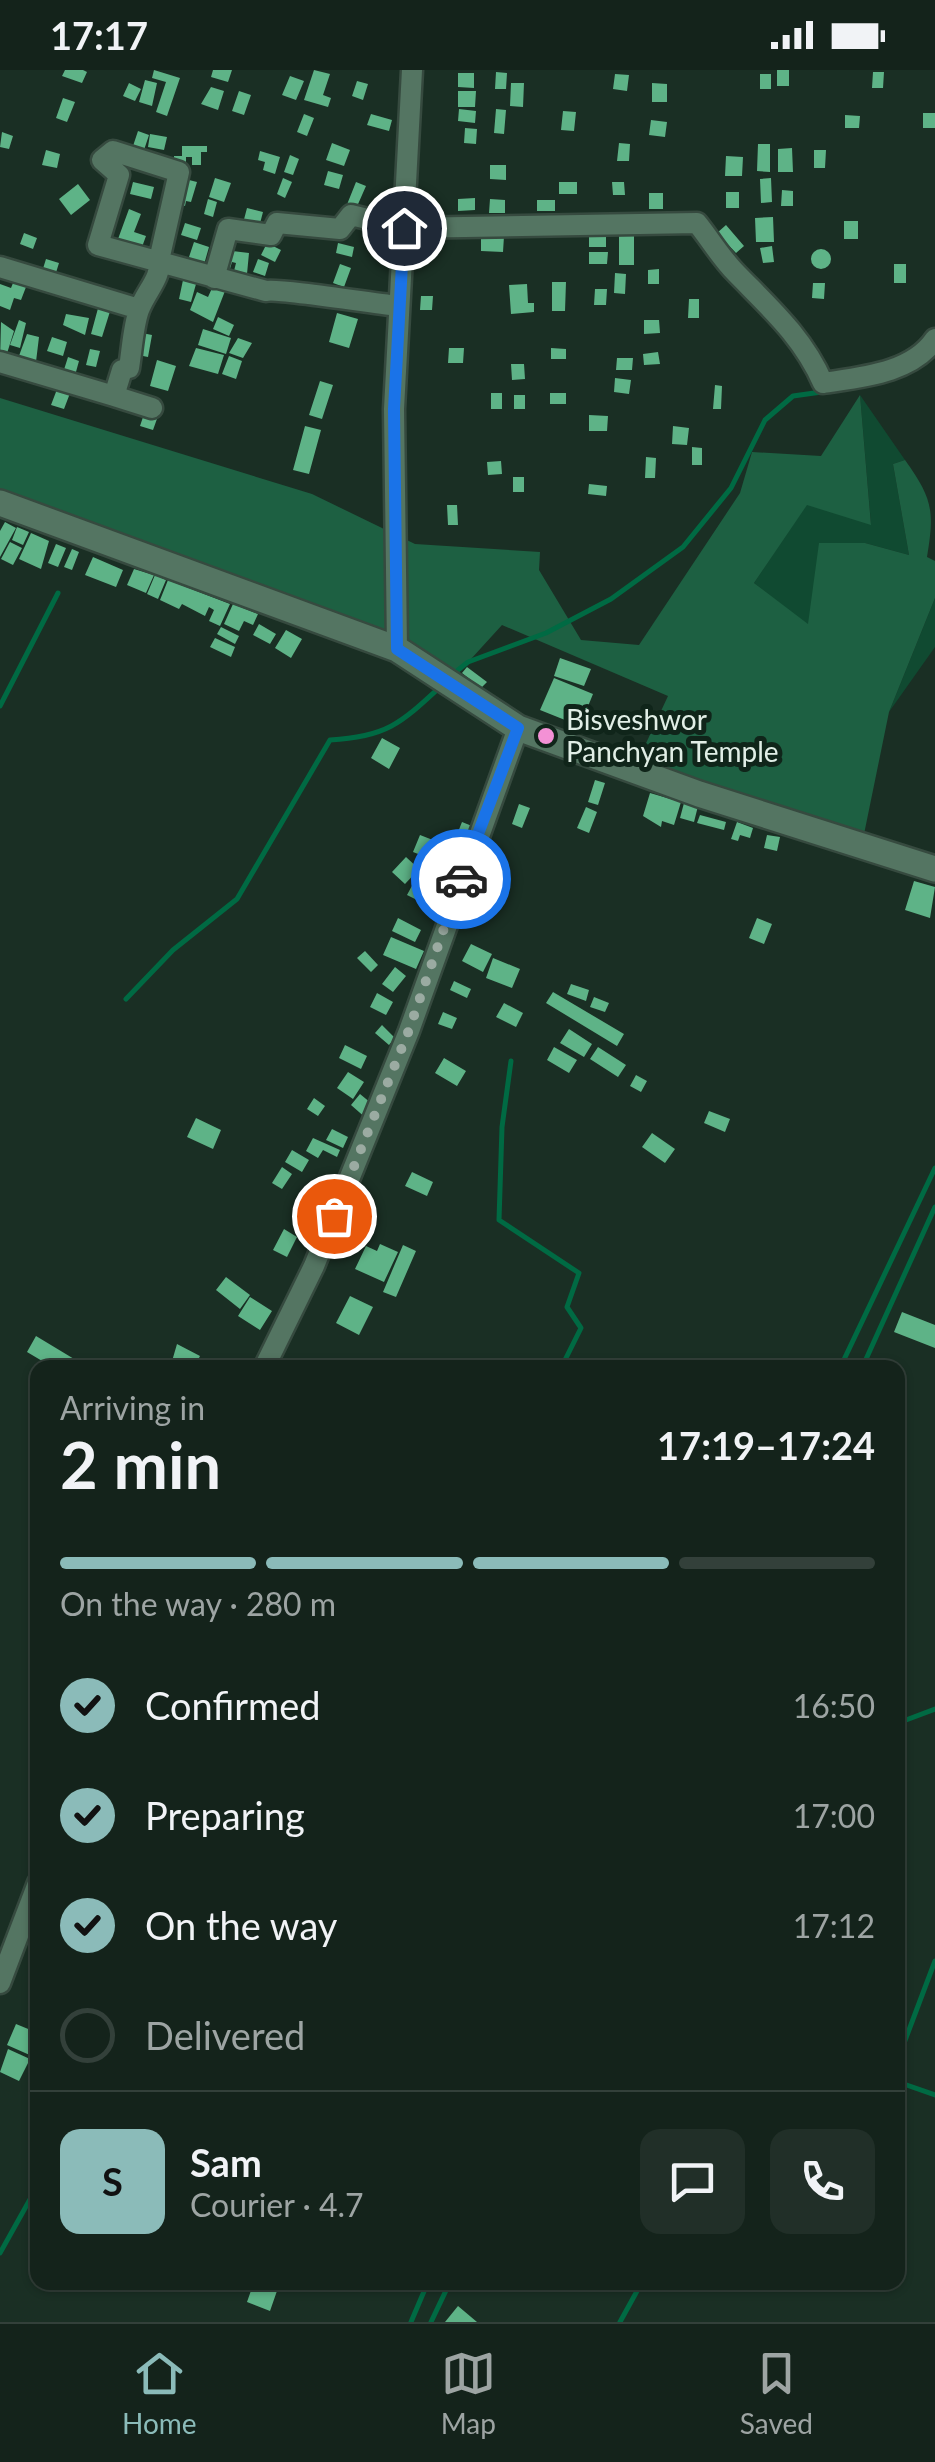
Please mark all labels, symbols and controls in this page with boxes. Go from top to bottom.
text: 17:17 [50,12,148,58]
pin [362,186,447,271]
icon: home [377,201,432,256]
place label: Bisveshwor Panchyan Temple [566,702,779,768]
marker: Bisveshwor Panchyan Temple [535,725,557,747]
courier [411,829,511,929]
icon: car [434,852,489,907]
pin [292,1174,377,1259]
icon: bag [307,1189,362,1244]
text: Arriving in [60,1388,205,1427]
text: 17:19–17:24 [657,1422,875,1468]
text: 2 min [60,1425,221,1503]
text: On the way · 280 m [60,1584,336,1623]
icon: check [60,1678,115,1733]
text: Confirmed [145,1682,321,1728]
text: 16:50 [793,1686,875,1725]
icon: check [60,1788,115,1843]
text: Preparing [145,1792,305,1838]
text: 17:00 [793,1796,875,1835]
icon: check [60,1898,115,1953]
text: On the way [145,1902,337,1948]
text: 17:12 [793,1906,875,1945]
text: Delivered [145,2012,305,2058]
button: chat [640,2129,745,2234]
button: phone [770,2129,875,2234]
text: Sam [190,2139,262,2185]
text: S [102,2158,123,2204]
text: Courier · 4.7 [190,2185,364,2224]
tab: Home [122,2346,197,2440]
tab: Map [441,2346,496,2440]
tab: Saved [740,2346,813,2440]

